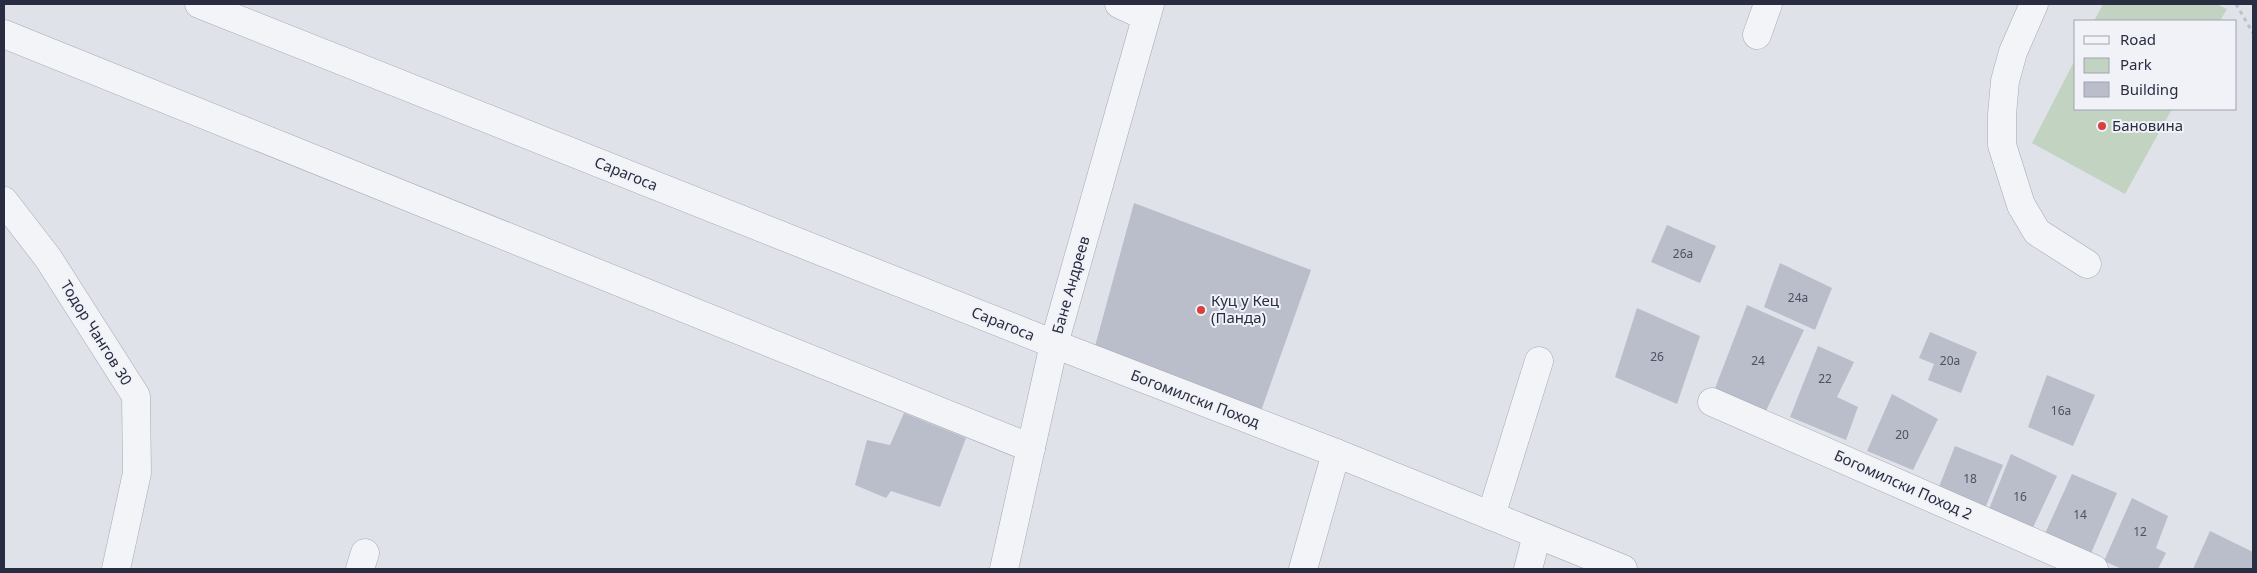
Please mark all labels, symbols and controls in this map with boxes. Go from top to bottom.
legend [2074,20,2237,110]
text: Road [2120,29,2156,49]
text: Park [2120,54,2152,74]
text: Building [2120,79,2178,99]
place label: Бановина [2112,115,2183,135]
marker: Бановина [2096,120,2108,132]
street label: Сарагоса [592,151,661,195]
street label: Бане Андреев [1047,233,1094,336]
house number: 26а [1673,245,1693,262]
street label: Тодор Чангов 30 [57,276,137,389]
house number: 24а [1788,289,1808,306]
place label: Куц у Кец (Панда) [1211,290,1280,327]
street label: Сарагоса [969,301,1038,345]
marker: Куц у Кец (Панда) [1195,304,1207,316]
house number: 26 [1650,348,1664,365]
house number: 24 [1751,352,1765,369]
house number: 20а [1940,352,1960,369]
street label: Богомилски Поход [1128,364,1263,432]
house number: 22 [1818,370,1832,387]
house number: 16а [2051,402,2071,419]
house number: 20 [1895,426,1909,443]
street label: Богомилски Поход 2 [1831,445,1976,524]
house number: 18 [1963,470,1977,487]
house number: 16 [2013,488,2027,505]
house number: 14 [2073,506,2087,523]
house number: 12 [2133,523,2147,540]

